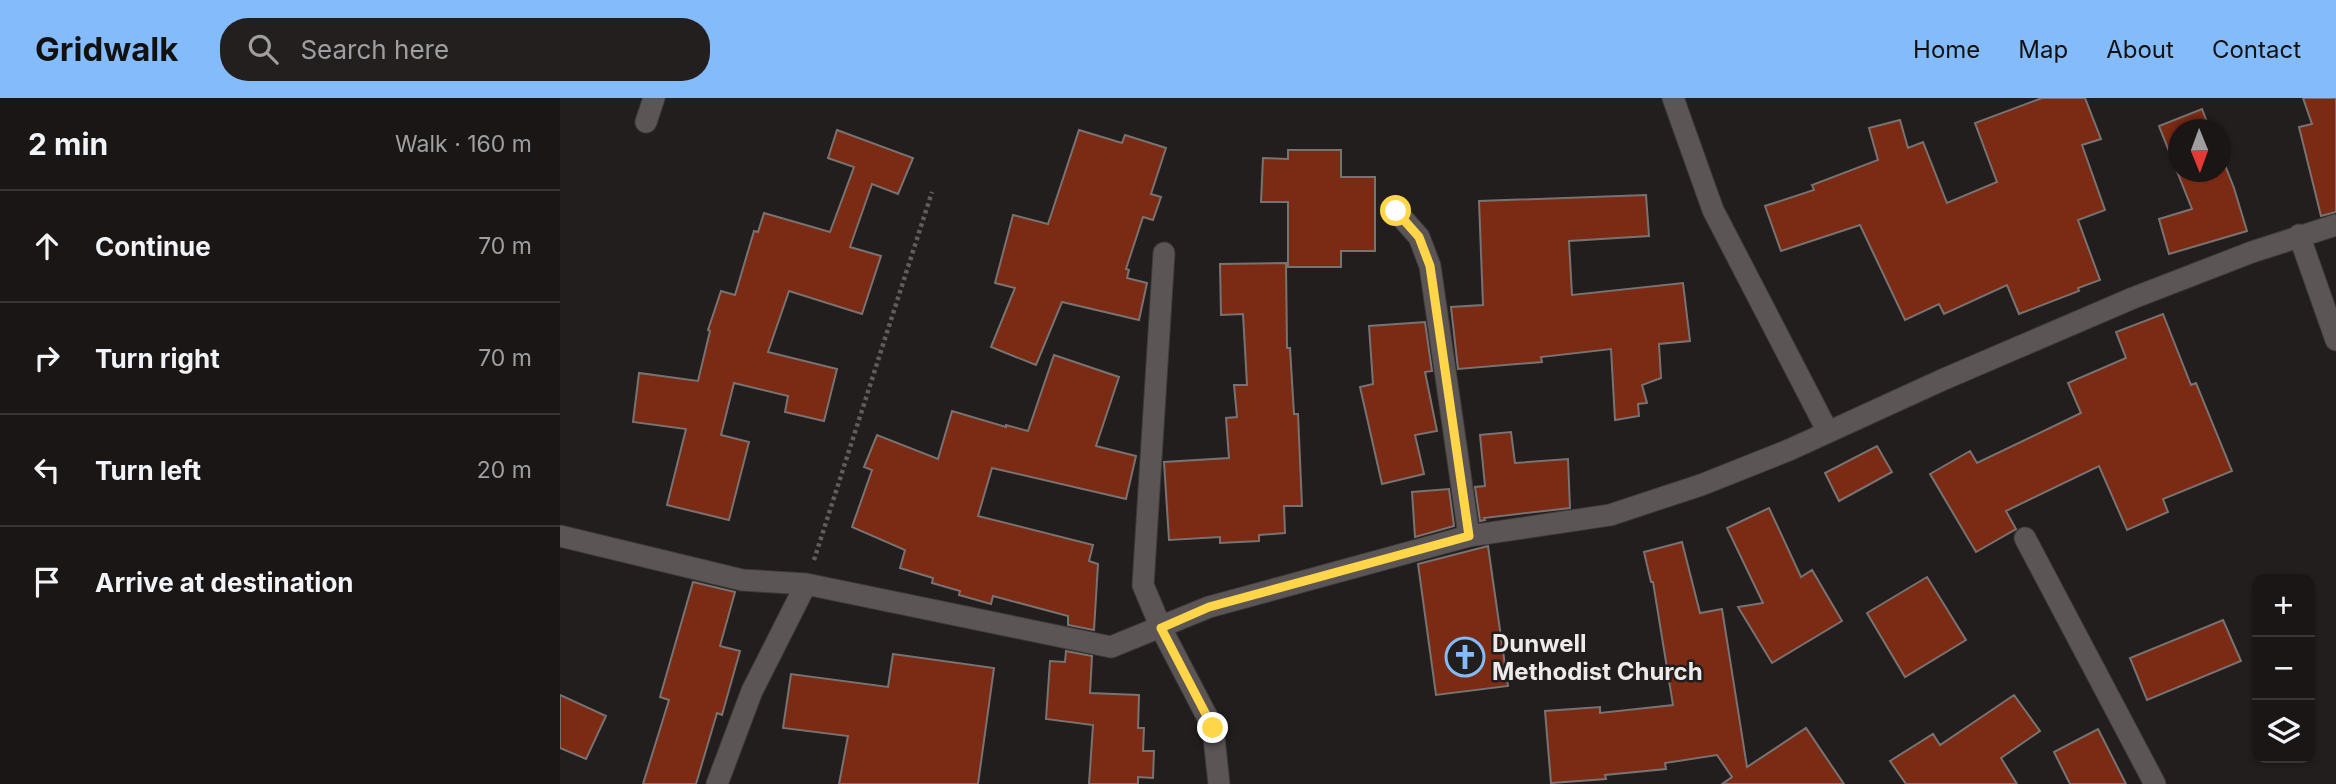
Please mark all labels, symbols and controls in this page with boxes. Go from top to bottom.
search box [220,18,710,81]
text: Gridwalk [35,29,178,69]
icon: search [244,30,282,68]
text: Search here [300,34,449,65]
text: Home [1913,35,1980,64]
text: Map [2018,35,2068,64]
text: About [2106,35,2174,64]
text: Contact [2212,35,2301,64]
north arrow [2168,119,2231,182]
text: 2 min [28,126,108,162]
text: Walk · 160 m [395,130,532,158]
route start [1380,195,1411,226]
icon: ahead [28,227,66,265]
text: Continue [95,231,211,262]
text: 70 m [478,232,532,260]
icon: right [28,339,66,377]
text: Turn right [95,343,220,374]
text: 70 m [478,344,532,372]
icon: left [28,451,66,489]
text: Turn left [95,455,201,486]
text: 20 m [477,456,532,484]
icon: arrive [28,563,66,601]
text: Arrive at destination [95,567,354,598]
map controls [2252,574,2315,763]
button: + [2252,574,2315,637]
place label: Dunwell Methodist Church [1492,629,1703,686]
church icon: Dunwell Methodist Church [1444,636,1486,678]
button: − [2252,637,2315,700]
button: layers [2252,700,2315,763]
route end [1197,712,1228,743]

